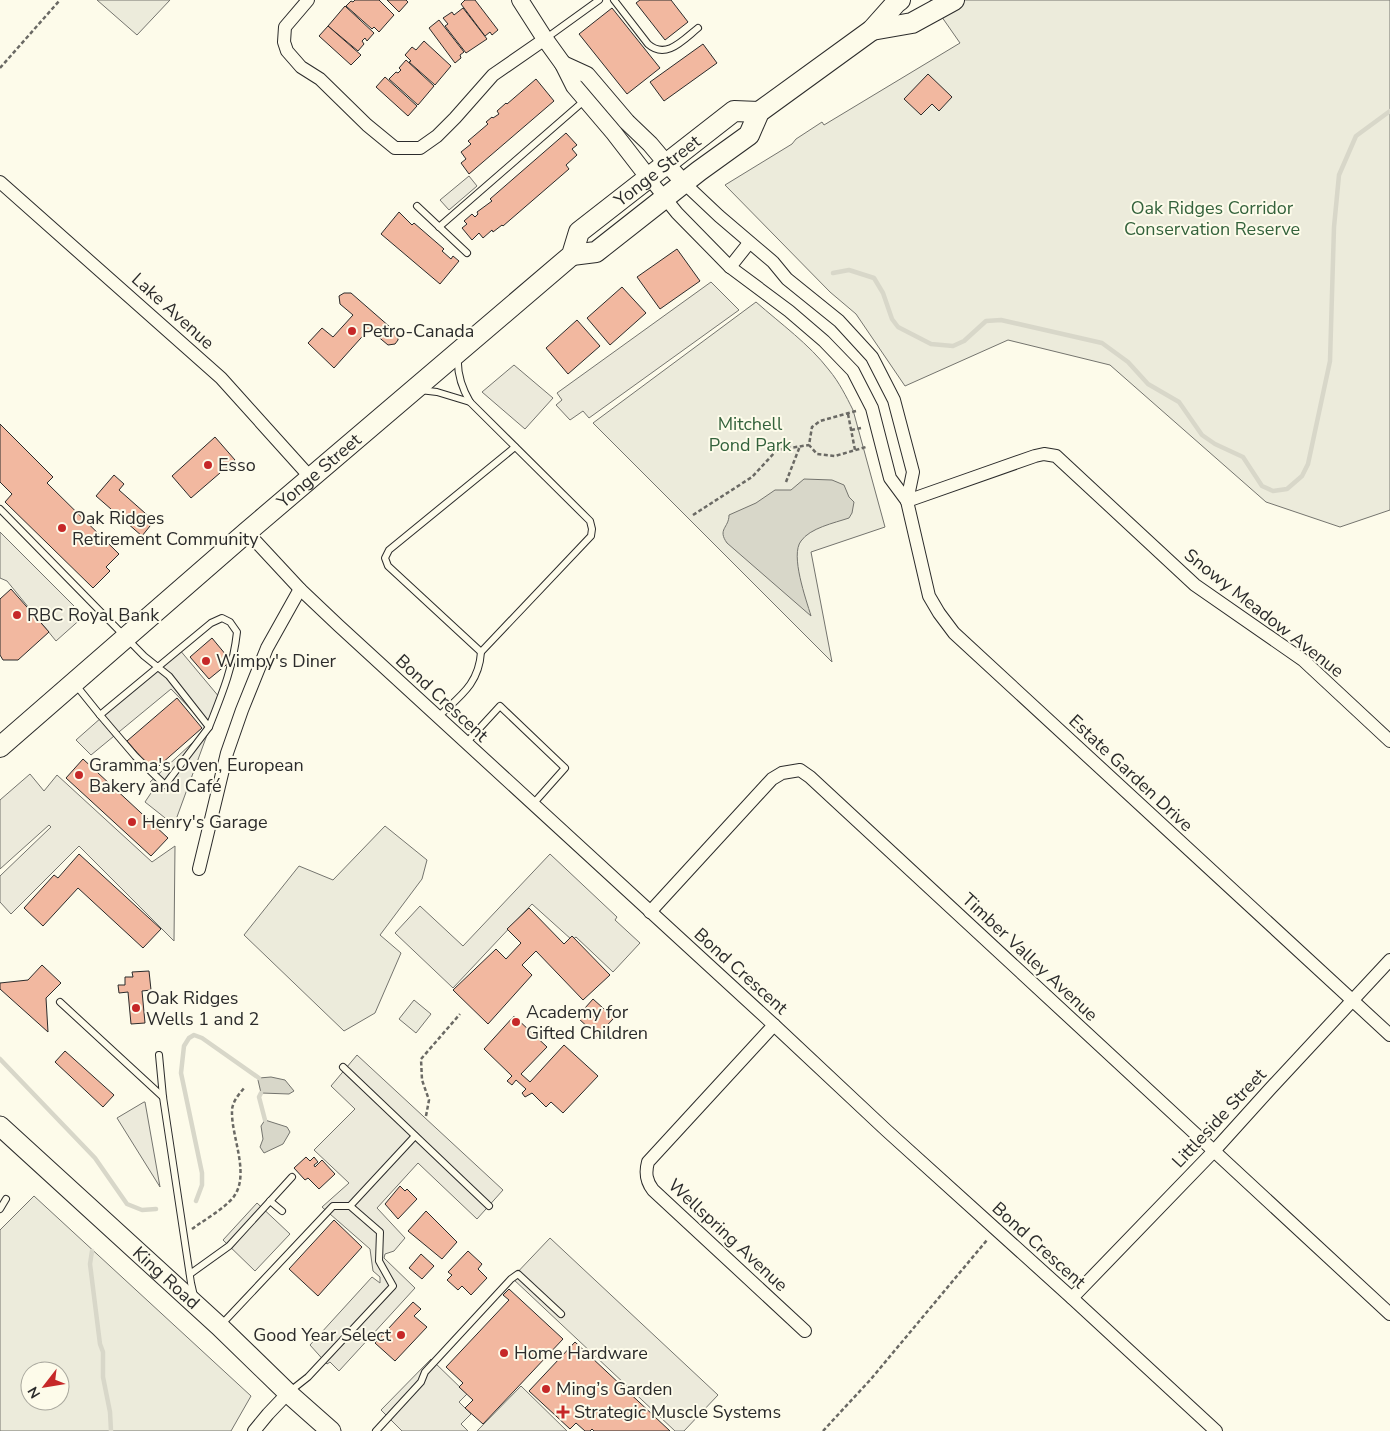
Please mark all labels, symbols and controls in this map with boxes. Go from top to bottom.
street label: Yonge Street [608,129,706,213]
park label: Oak Ridges Corridor Conservation Reserve [1124,196,1300,241]
street label: Lake Avenue [126,267,220,355]
place label: Petro-Canada [362,319,474,343]
marker: Petro-Canada [346,325,358,337]
park label: Mitchell Pond Park [709,412,792,457]
street label: Yonge Street [271,428,367,514]
place label: Esso [218,453,256,477]
marker: Esso [202,459,214,471]
place label: Oak Ridges Retirement Community [72,506,259,551]
marker: Oak Ridges Retirement Community [56,522,68,534]
street label: Snowy Meadow Avenue [1179,543,1349,683]
place label: RBC Royal Bank [27,603,160,627]
marker: RBC Royal Bank [11,609,23,621]
place label: Wimpy's Diner [216,649,337,673]
street label: Bond Crescent [391,649,494,748]
marker: Wimpy's Diner [200,655,212,667]
street label: Estate Garden Drive [1064,709,1198,837]
place label: Gramma's Oven, European Bakery and Café [89,753,304,798]
marker: Gramma's Oven, European Bakery and Café [73,769,85,781]
place label: Henry's Garage [142,810,268,834]
marker: Henry's Garage [126,816,138,828]
street label: Timber Valley Avenue [957,888,1103,1026]
street label: Bond Crescent [689,922,794,1020]
place label: Oak Ridges Wells 1 and 2 [146,986,259,1031]
place label: Academy for Gifted Children [526,1000,648,1045]
marker: Oak Ridges Wells 1 and 2 [130,1002,142,1014]
marker: Academy for Gifted Children [510,1016,522,1028]
street label: Littleside Street [1167,1063,1272,1173]
street label: Wellspring Avenue [663,1173,793,1297]
street label: Bond Crescent [987,1196,1092,1294]
street label: King Road [127,1241,205,1315]
place label: Good Year Select [253,1323,392,1347]
marker: Good Year Select [395,1329,407,1341]
place label: Home Hardware [514,1341,648,1365]
marker: Home Hardware [498,1347,510,1359]
north arrow [20,1361,70,1411]
place label: Ming’s Garden [556,1377,672,1401]
text: N [23,1383,45,1402]
marker: Ming’s Garden [540,1383,552,1395]
place label: Strategic Muscle Systems [574,1400,781,1424]
marker: Strategic Muscle Systems [556,1405,570,1419]

